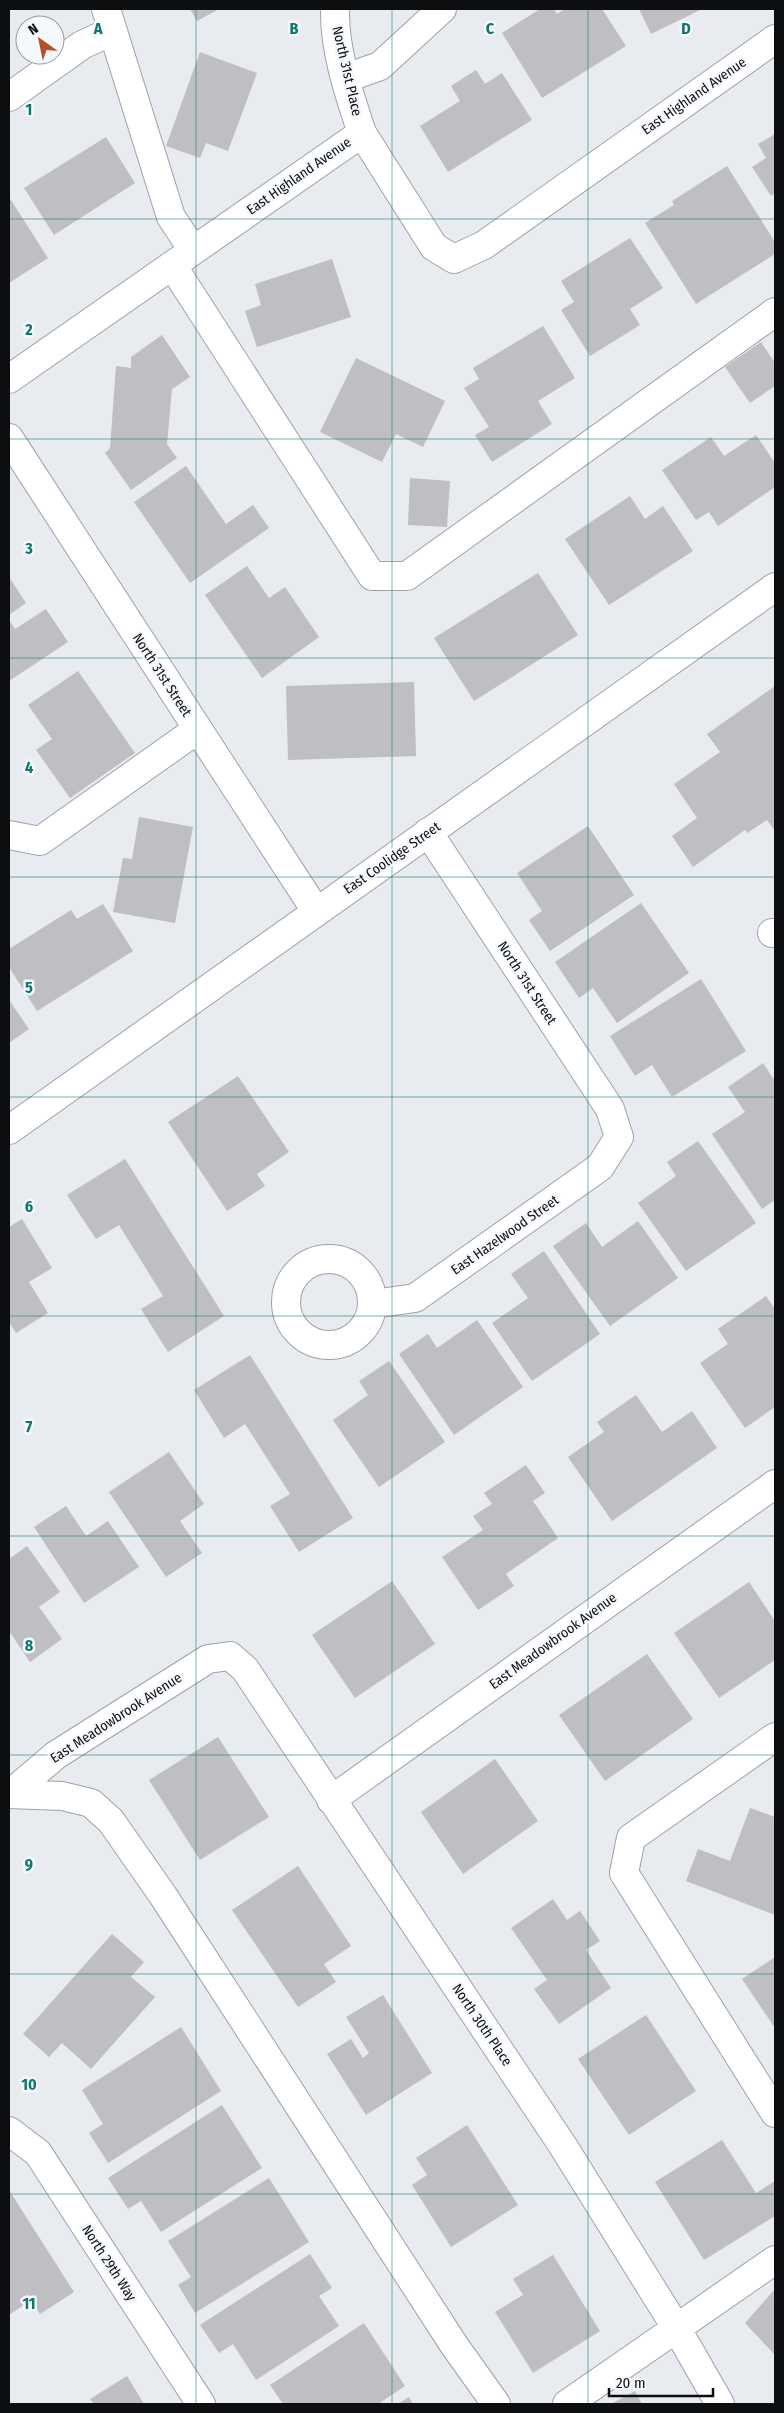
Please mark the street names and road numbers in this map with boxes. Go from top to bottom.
street label: North 31st Place [328,24,366,118]
street label: East Highland Avenue [638,54,750,138]
street label: East Highland Avenue [243,134,355,218]
street label: North 31st Street [129,630,195,720]
street label: East Coolidge Street [340,818,444,898]
street label: North 31st Street [494,938,560,1028]
street label: East Hazelwood Street [448,1191,562,1279]
street label: East Meadowbrook Avenue [486,1589,620,1693]
street label: East Meadowbrook Avenue [47,1669,185,1767]
street label: North 30th Place [448,1981,516,2069]
street label: North 29th Way [78,2222,140,2305]

